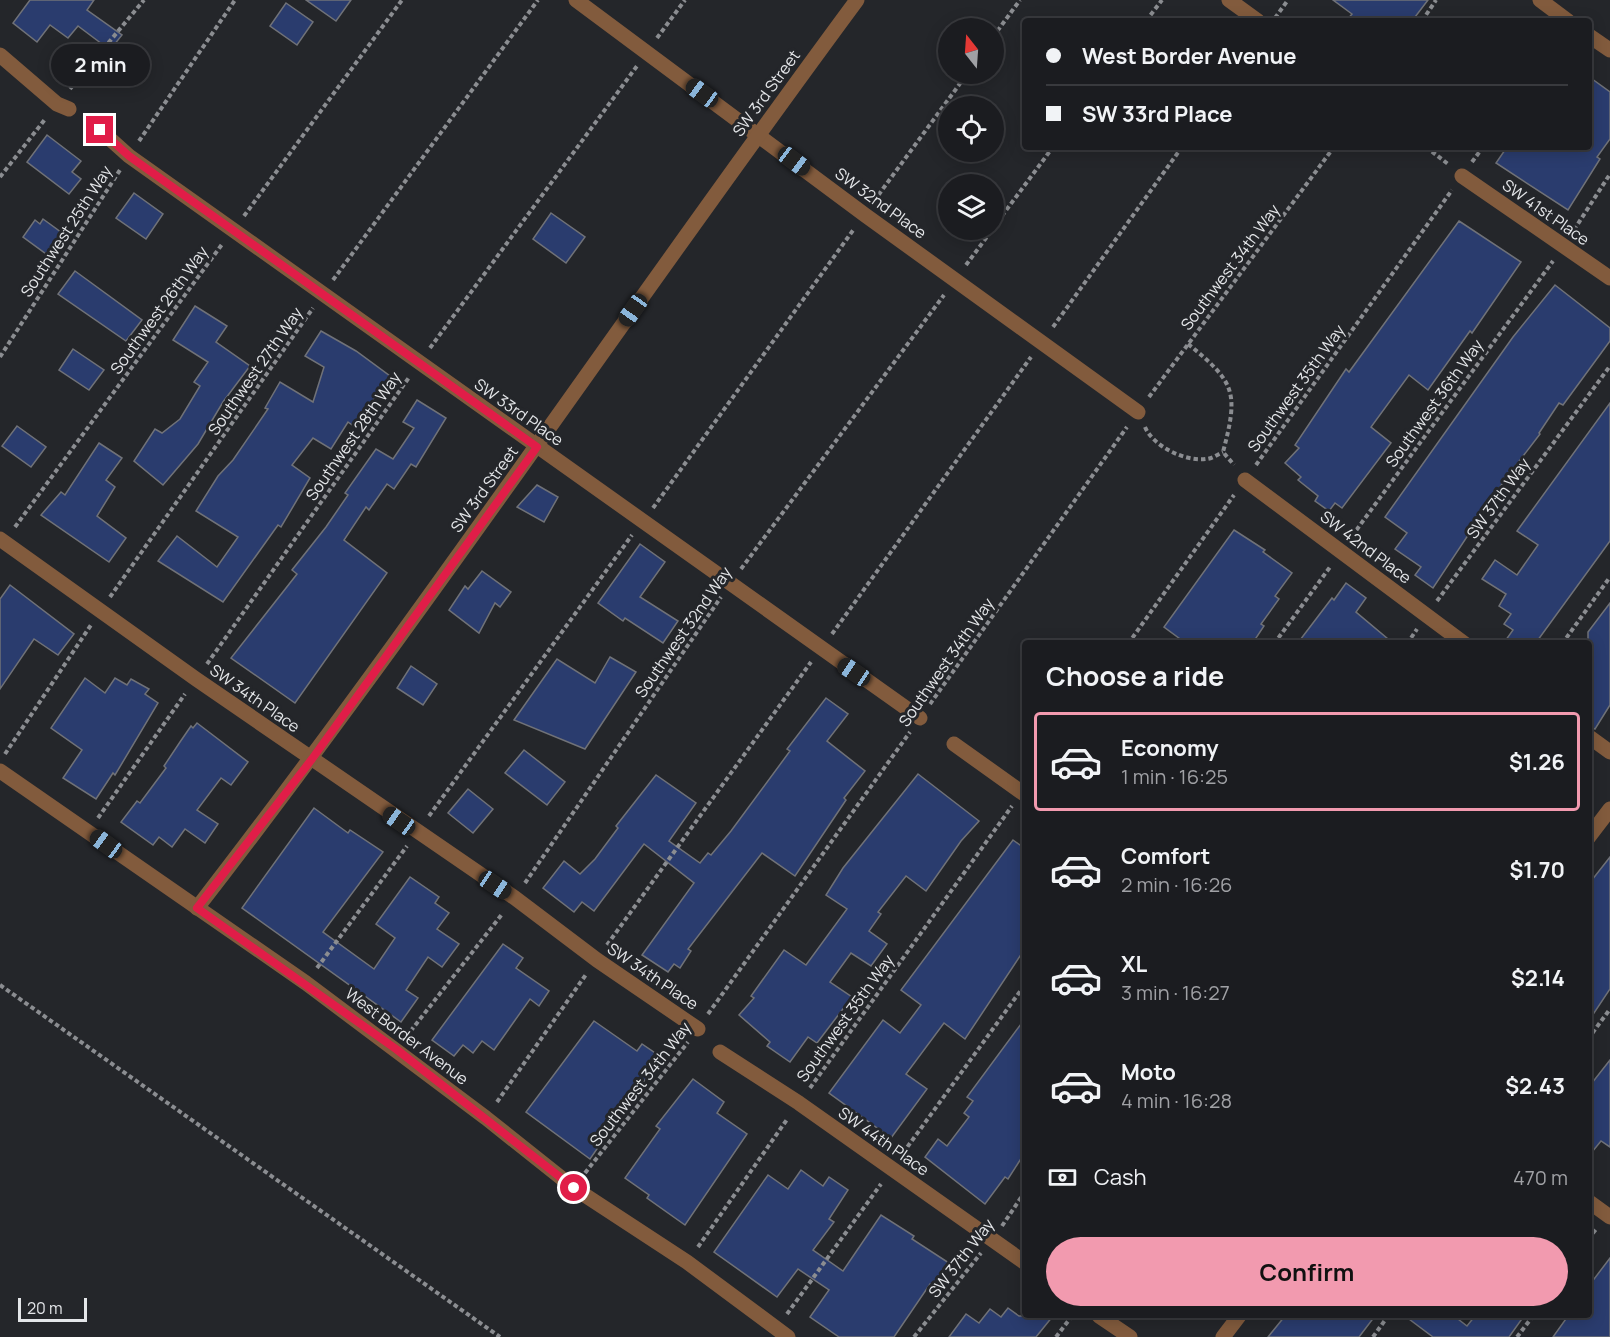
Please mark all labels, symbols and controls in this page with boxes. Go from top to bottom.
north arrow [938,18,1004,84]
map controls [938,18,1004,240]
text: West Border Avenue [1082,41,1297,71]
callout: 2 min [51,43,150,85]
street label: SW 3rd Street [727,45,805,141]
text: 2 min [74,51,127,78]
car [682,75,722,111]
button: locate [938,96,1004,162]
text: SW 33rd Place [1082,99,1232,129]
route end [86,116,113,143]
car [774,143,814,179]
street label: Southwest 25th Way [15,161,117,301]
street label: SW 32nd Place [831,162,931,244]
button: layers [938,174,1004,240]
street label: SW 41st Place [1498,174,1594,250]
street label: Southwest 34th Way [1175,199,1285,335]
street label: Southwest 26th Way [105,241,213,378]
car [615,290,651,330]
street label: Southwest 27th Way [203,302,308,439]
street label: Southwest 35th Way [1242,319,1350,456]
street label: Southwest 36th Way [1380,334,1488,471]
street label: Southwest 28th Way [300,367,406,505]
street label: SW 33rd Place [470,373,568,451]
street label: SW 3rd Street [445,441,523,537]
street label: SW 37th Way [1461,453,1535,543]
street label: SW 42nd Place [1316,506,1416,588]
street label: Southwest 32nd Way [629,562,737,702]
street label: Southwest 34th Way [893,593,999,731]
car [834,654,874,690]
text: Choose a ride [1046,657,1224,694]
street label: SW 34th Place [206,659,304,737]
text: Economy [1121,733,1219,763]
icon: car [1049,735,1103,789]
text: $1.26 [1509,747,1565,777]
text: 1 min · 16:25 [1121,763,1228,790]
car [379,803,419,839]
car [86,826,126,862]
text: Comfort [1121,841,1210,871]
icon: car [1049,843,1103,897]
text: $1.70 [1510,855,1565,885]
car [475,867,515,903]
text: 2 min · 16:26 [1121,871,1232,898]
street label: SW 34th Place [603,937,703,1015]
street label: Southwest 35th Way [791,949,899,1086]
text: XL [1121,949,1147,979]
icon: car [1049,951,1103,1005]
text: $2.14 [1511,963,1565,993]
text: 3 min · 16:27 [1121,979,1230,1006]
street label: West Border Avenue [341,982,473,1090]
street label: Southwest 34th Way [584,1017,696,1151]
text: Moto [1121,1057,1176,1087]
icon: car [1049,1059,1103,1113]
text: $2.43 [1505,1071,1565,1101]
text: 4 min · 16:28 [1121,1087,1232,1114]
street label: SW 44th Place [834,1102,934,1180]
icon: cash [1046,1161,1079,1194]
text: Cash [1094,1162,1147,1192]
text: 470 m [1513,1164,1568,1191]
route start [560,1174,587,1201]
street label: SW 37th Way [923,1213,999,1302]
button: Confirm [1046,1237,1568,1306]
scale bar [18,1295,87,1322]
text: 20 m [27,1297,63,1319]

